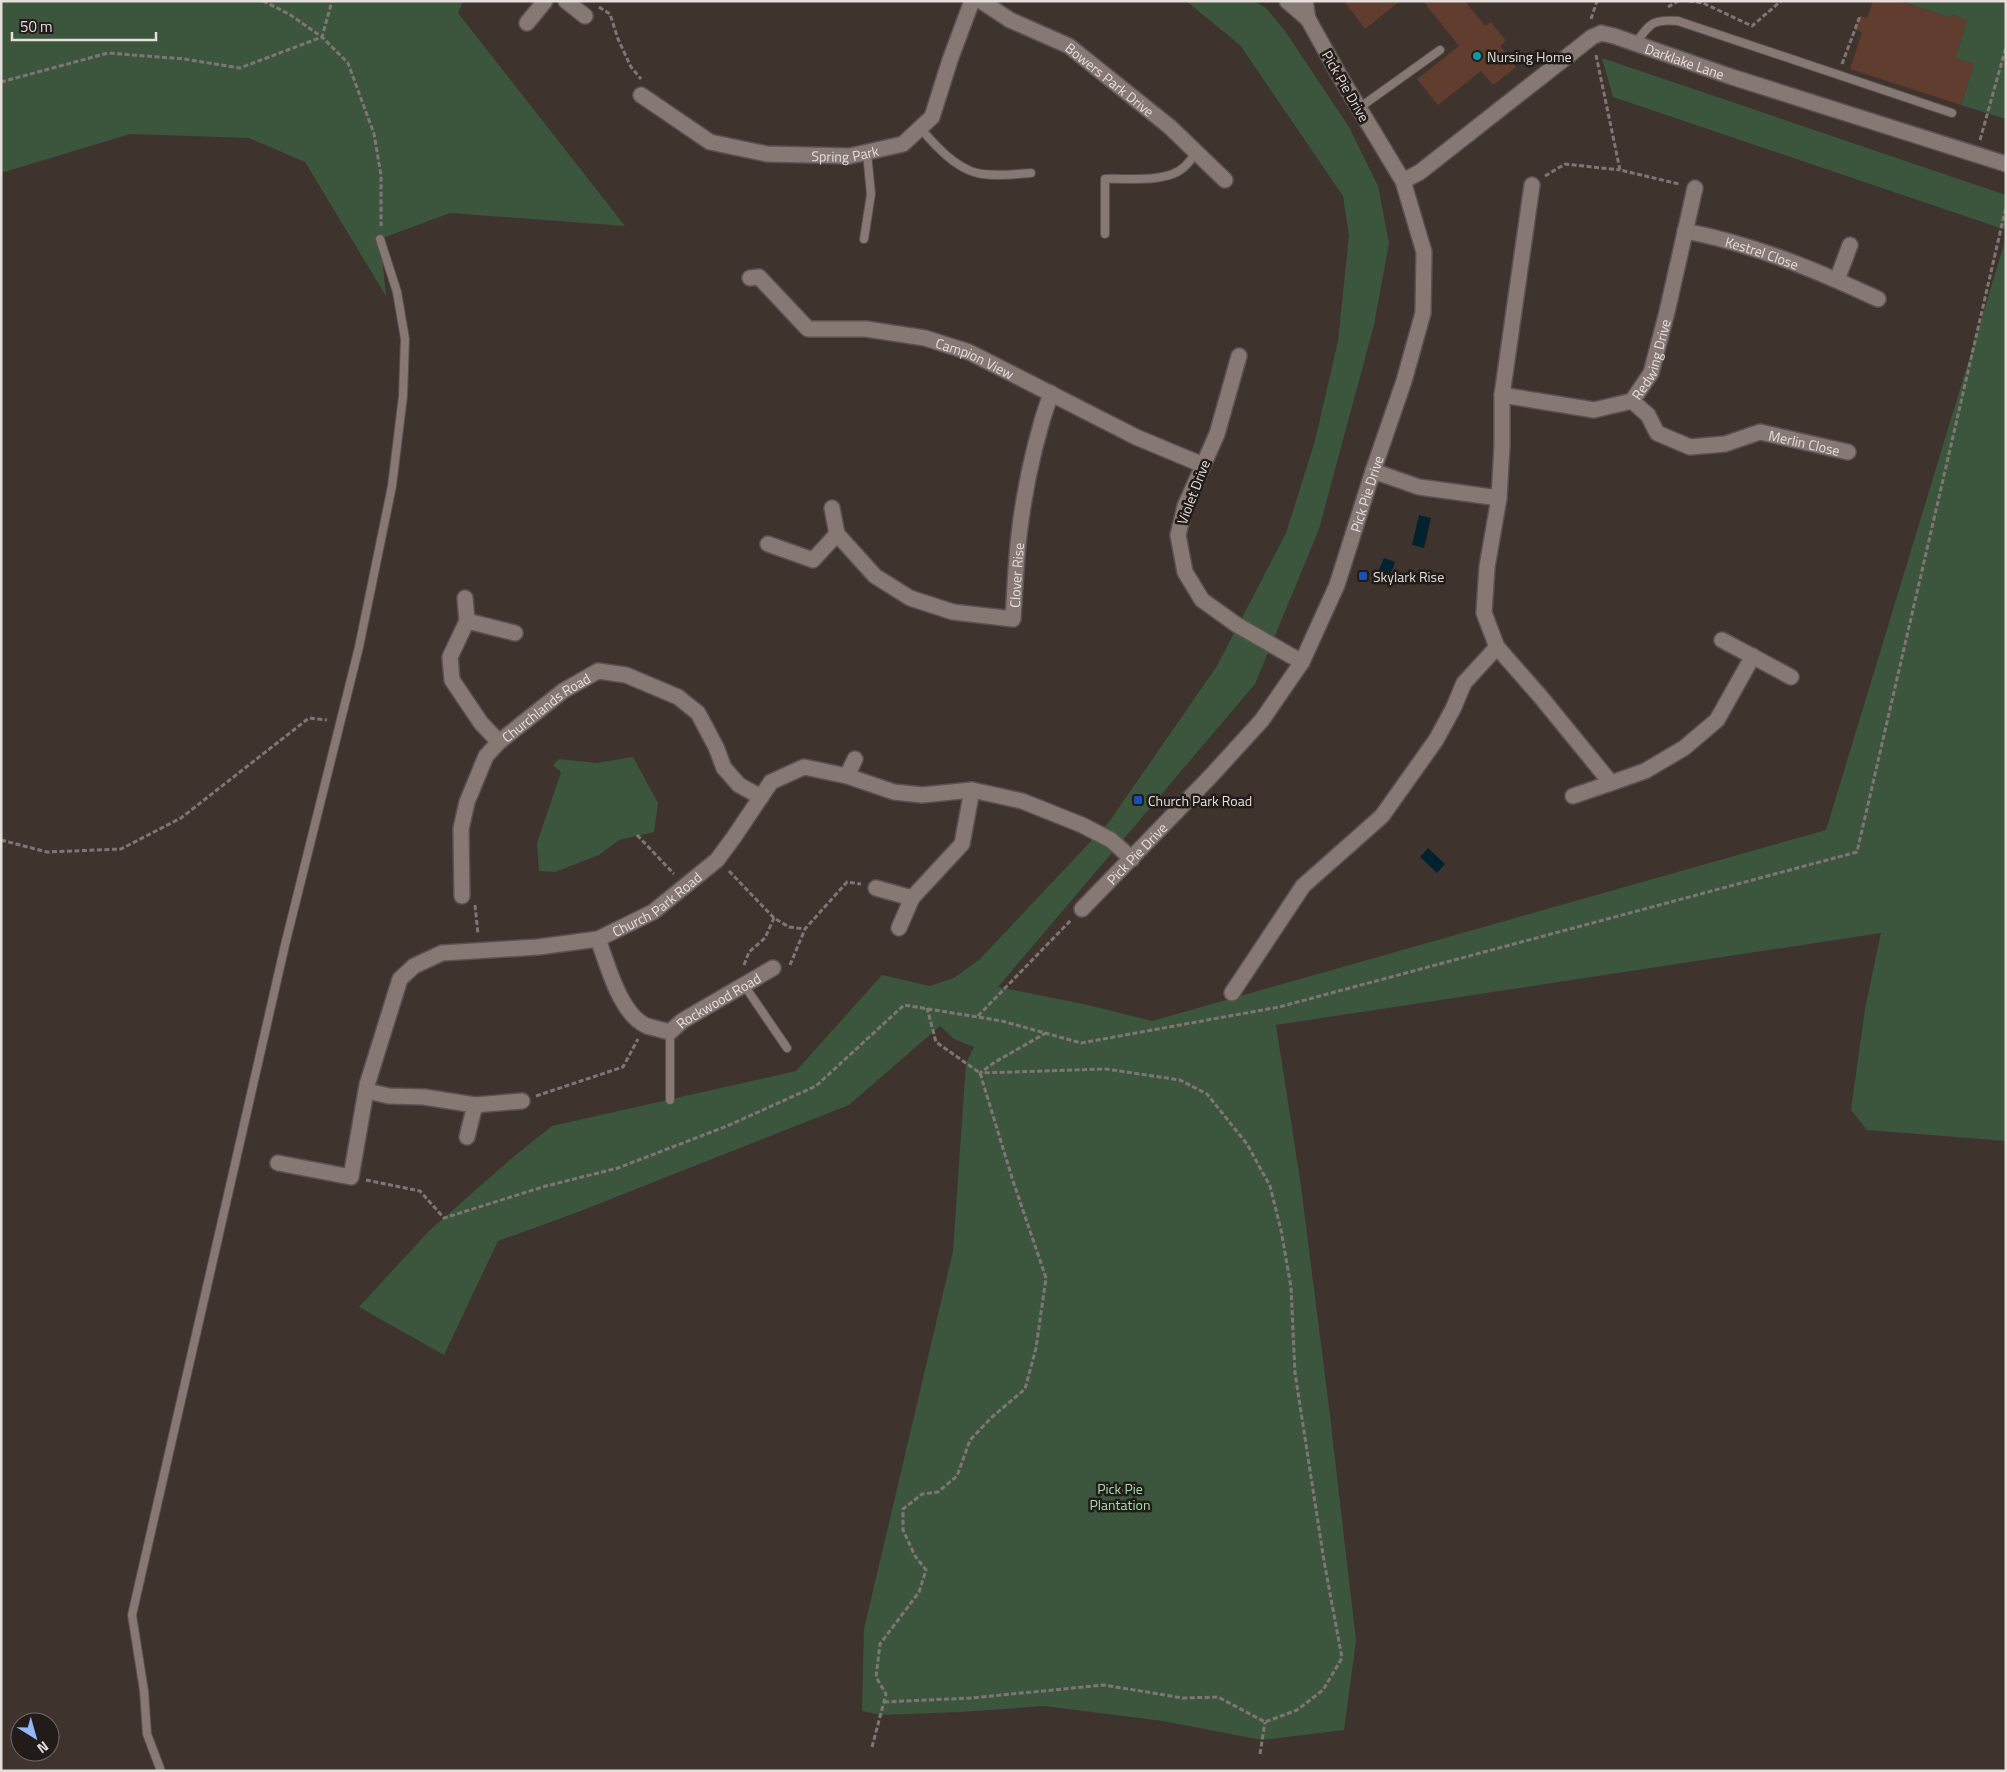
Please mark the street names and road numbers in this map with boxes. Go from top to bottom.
street label: Bowers Park Drive [1061,37,1159,121]
street label: Darklake Lane [1642,37,1727,84]
street label: Pick Pie Drive [1317,46,1375,126]
street label: Spring Park [811,139,881,166]
street label: Kestrel Close [1723,230,1802,274]
street label: Redwing Drive [1626,317,1675,403]
street label: Campion View [933,332,1018,384]
street label: Merlin Close [1767,424,1842,460]
street label: Pick Pie Drive [1344,452,1388,535]
street label: Violet Drive [1171,457,1215,527]
street label: Clover Rise [1003,542,1029,608]
street label: Churchlands Road [497,667,594,747]
street label: Pick Pie Drive [1101,817,1172,889]
street label: Church Park Road [608,866,706,941]
street label: Rockwood Road [671,967,764,1033]

